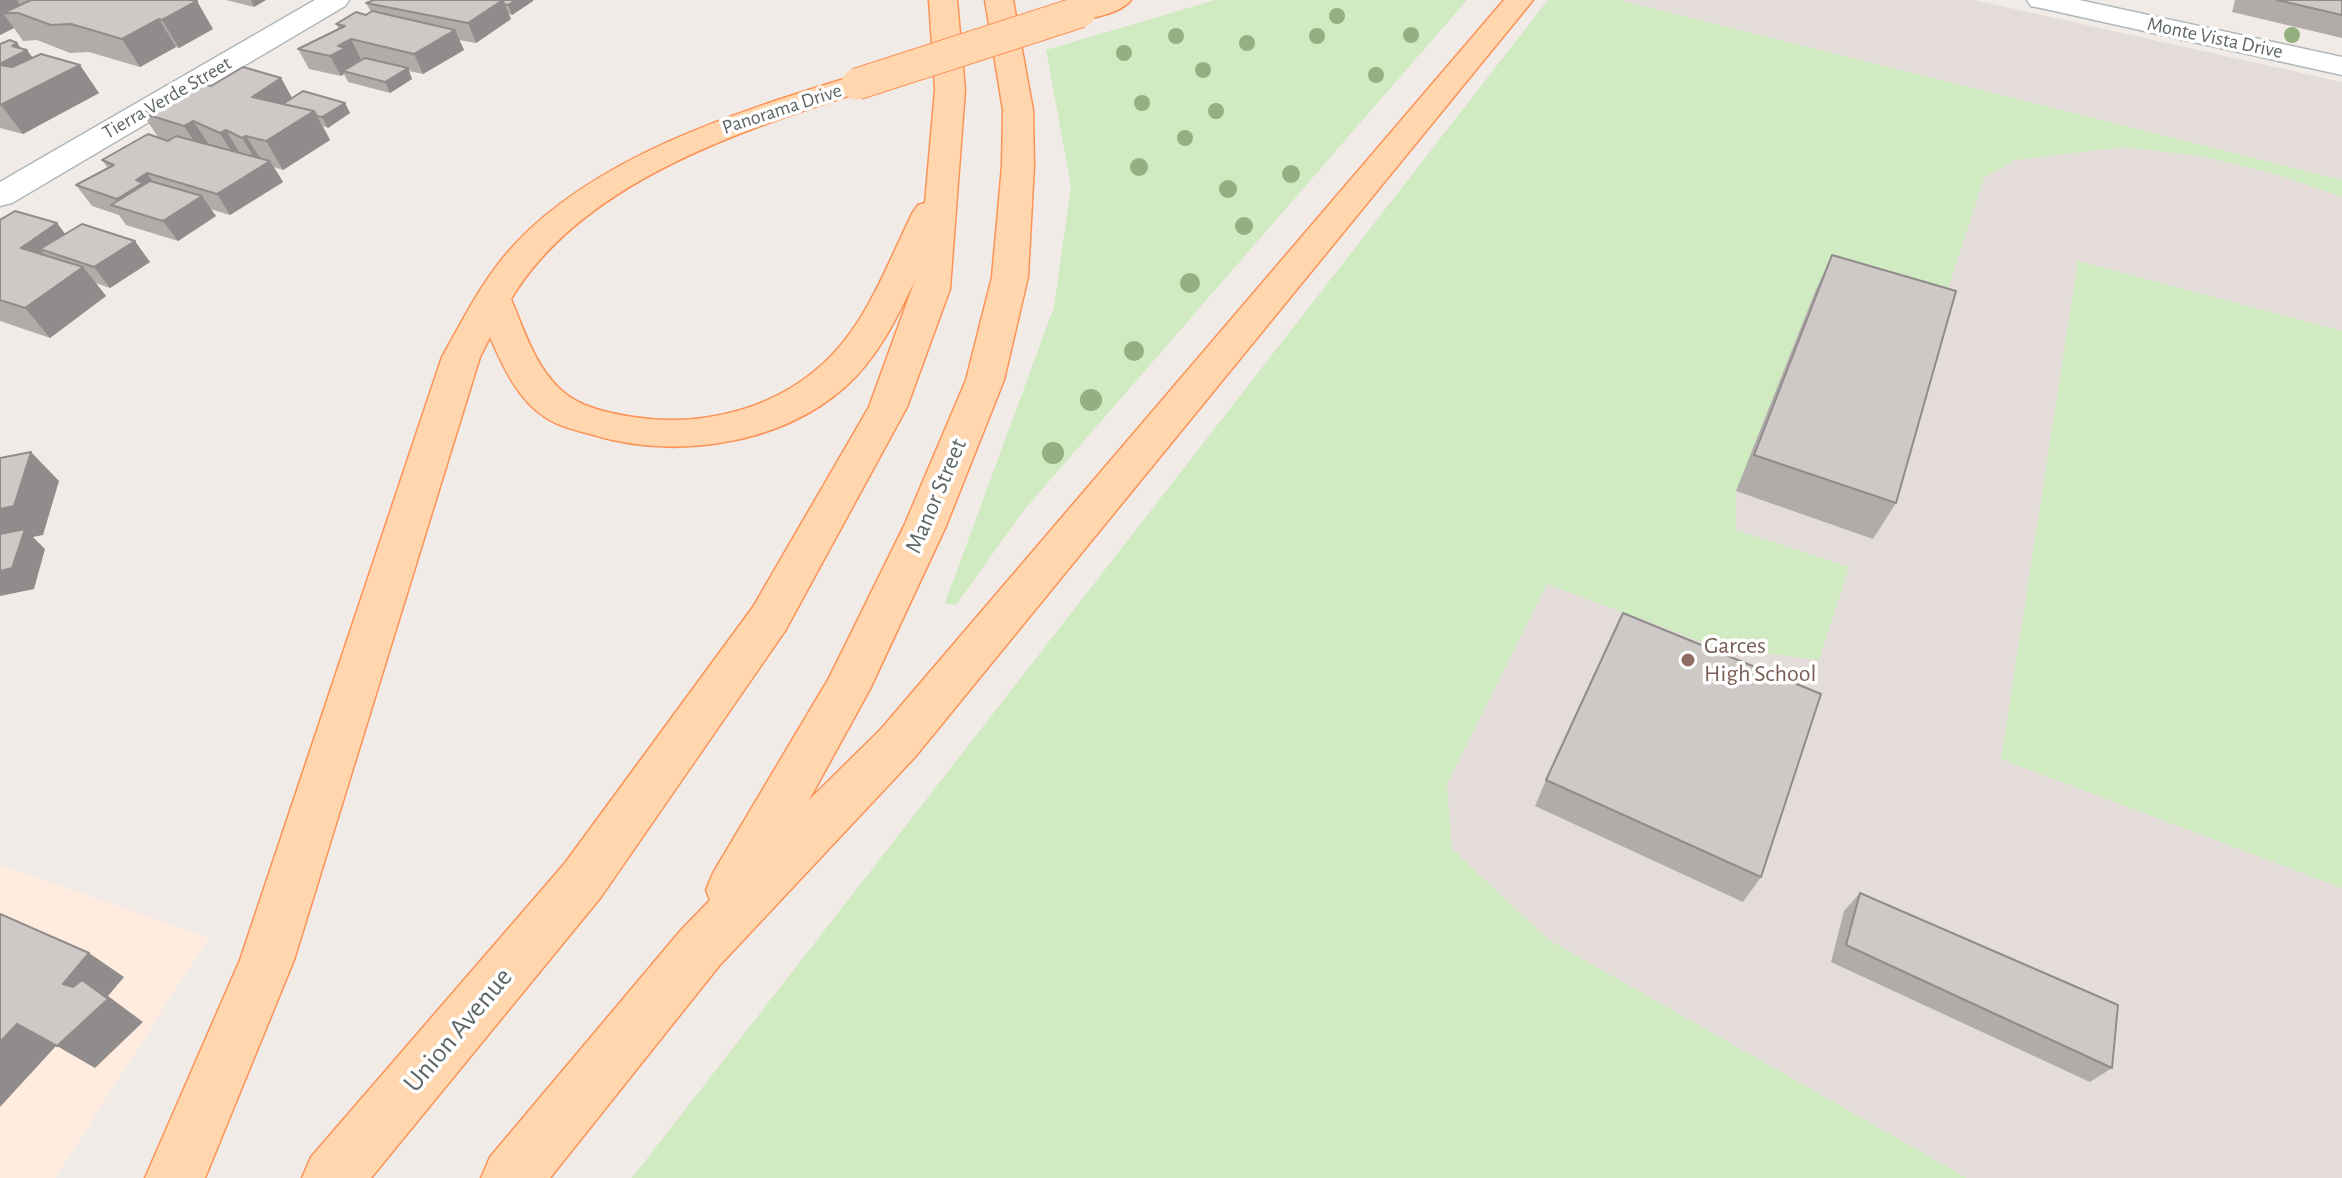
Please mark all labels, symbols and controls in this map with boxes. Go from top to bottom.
street label: Monte Vista Drive [2145,12,2285,64]
street label: Tierra Verde Street [98,51,236,145]
street label: Panorama Drive [719,78,845,140]
street label: Manor Street [899,434,973,558]
place label: Garces High School [1704,632,1816,688]
marker: Garces High School [1679,651,1697,669]
street label: Union Avenue [396,961,520,1099]

